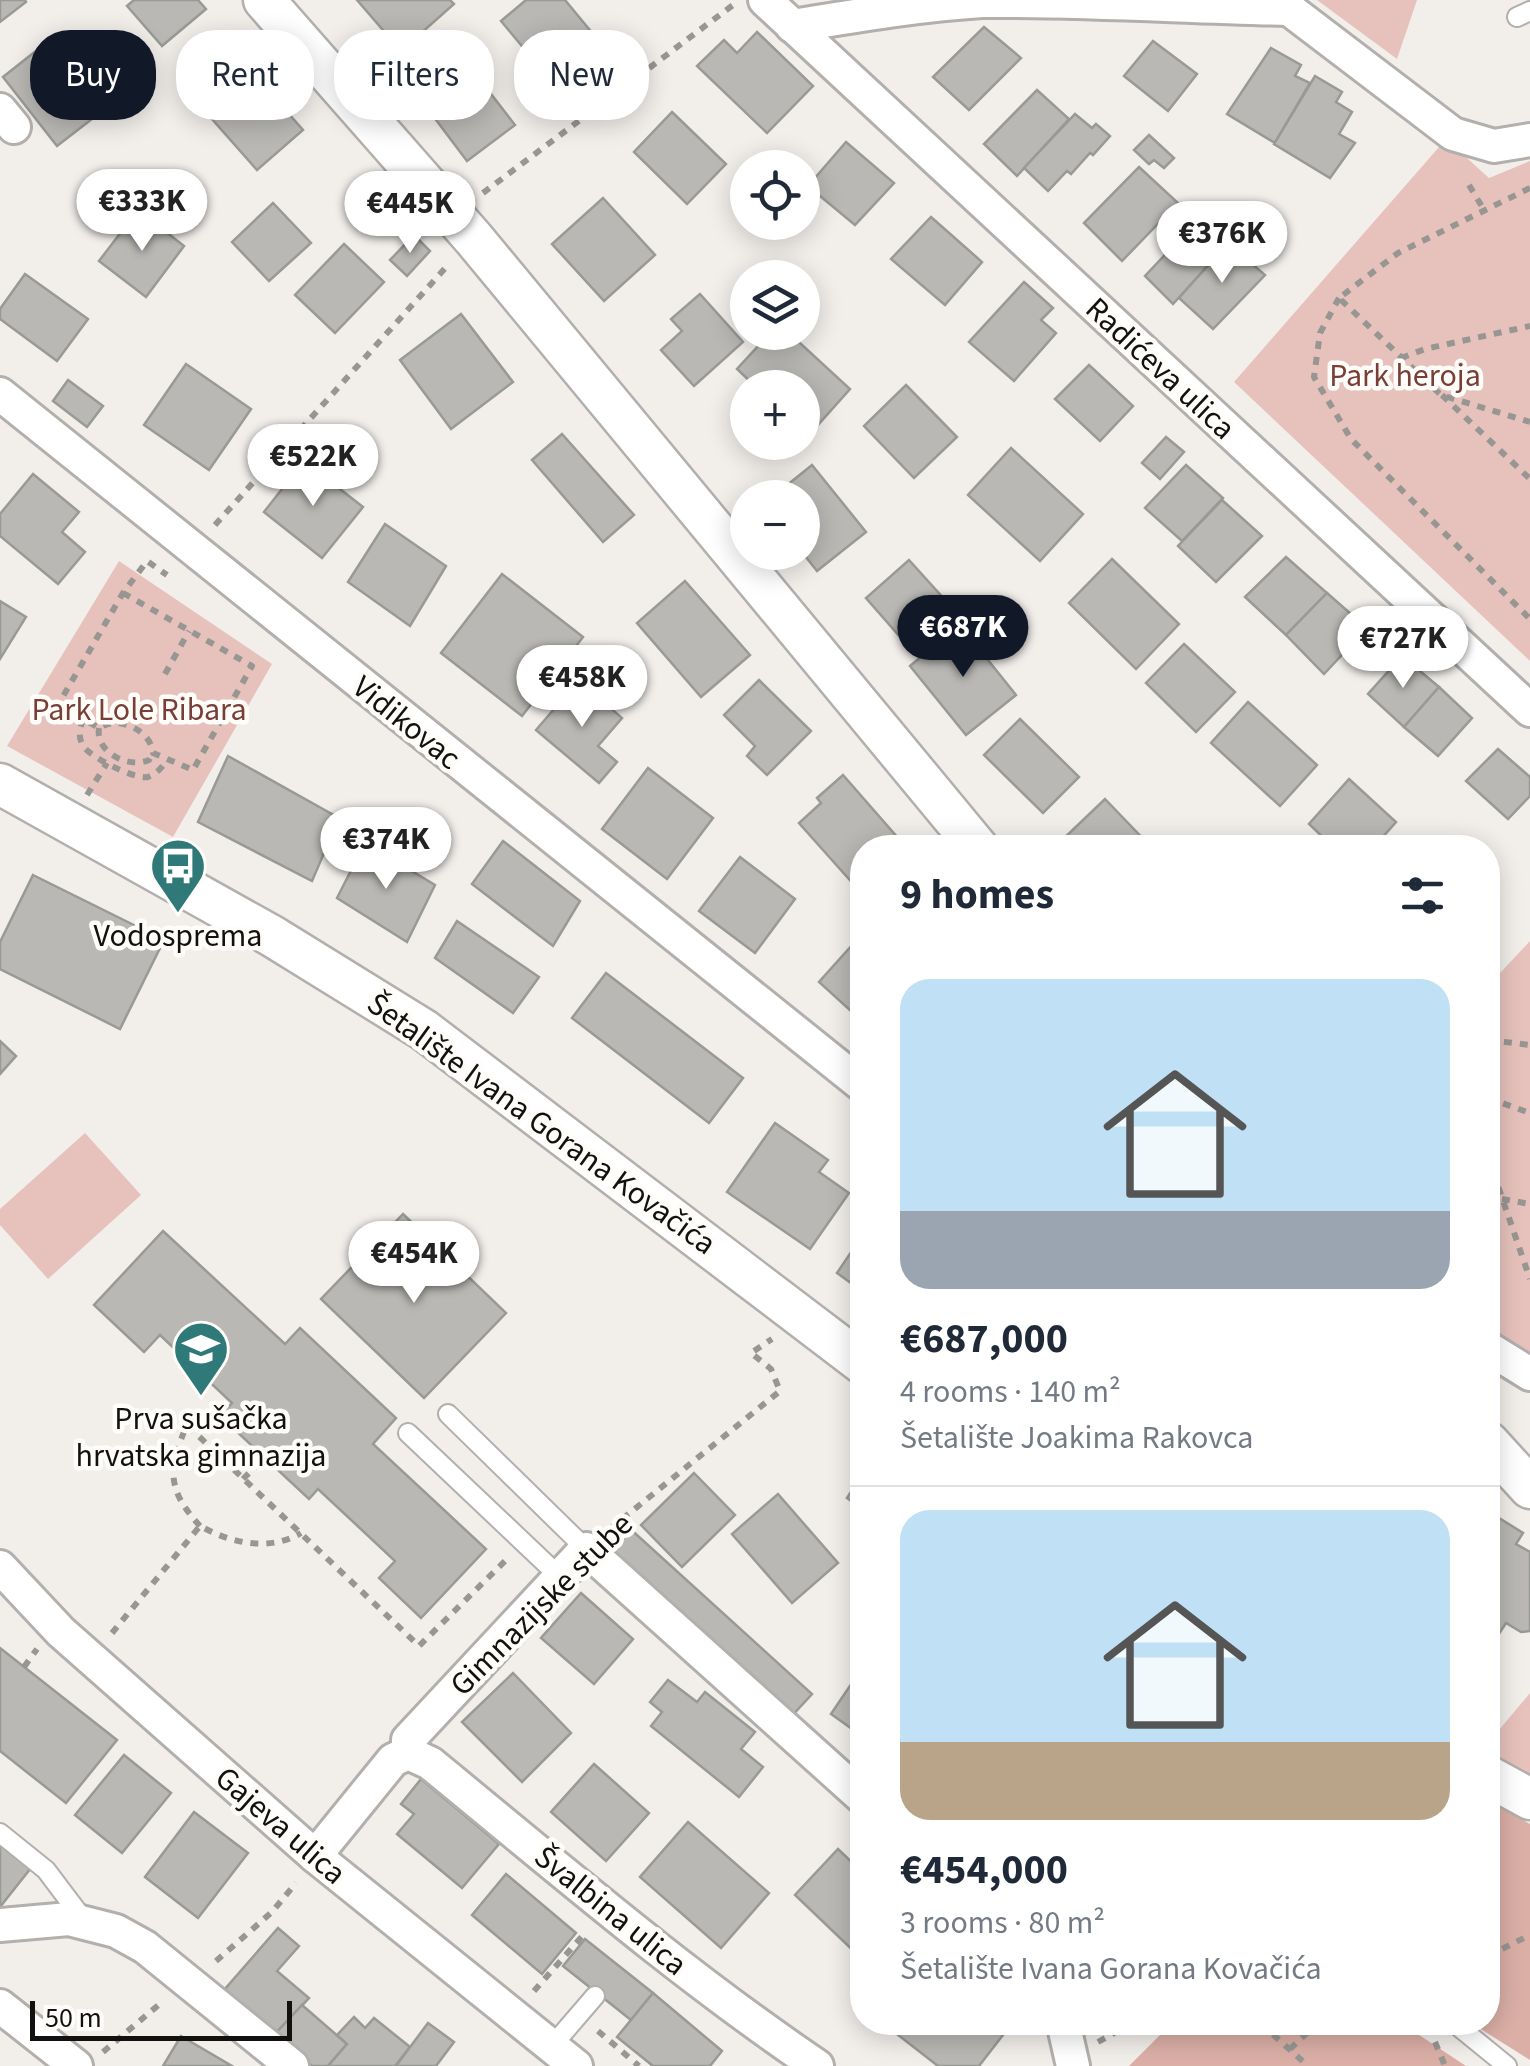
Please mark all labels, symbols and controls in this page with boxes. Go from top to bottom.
chip: Buy [30,30,156,120]
chip: Rent [176,30,314,120]
chip: Filters [334,30,494,120]
chip: New [514,30,649,120]
map controls [730,150,820,570]
button: locate [730,150,820,240]
pin: €333K [72,169,212,254]
pin: €445K [340,171,480,256]
text: €333K [98,178,186,224]
text: €445K [366,180,454,226]
pin: €376K [1152,201,1292,286]
text: €376K [1178,210,1266,256]
button: layers [730,260,820,350]
street label: Radićeva ulica [1075,287,1246,451]
park label: Park heroja [1329,353,1481,399]
button: + [730,370,820,460]
pin: €522K [243,424,383,509]
text: €522K [269,433,357,479]
button: − [730,480,820,570]
pin: €687K [893,595,1033,680]
text: €687K [919,604,1007,650]
pin: €727K [1333,606,1473,691]
text: €727K [1359,615,1447,661]
pin: €458K [512,645,652,730]
text: €458K [538,654,626,700]
street label: Vidikovac [342,665,470,781]
park label: Park Lole Ribara [31,687,247,733]
pin: €374K [316,807,456,892]
text: €374K [342,816,430,862]
bus stop icon: Vodosprema [148,836,208,915]
text: 9 homes [900,865,1054,925]
icon: filters [1395,868,1450,923]
place label: Vodosprema [94,913,262,959]
street label: Šetalište Ivana Gorana Kovačića [357,981,725,1266]
icon: home [1085,1044,1265,1224]
pin: €454K [344,1221,484,1306]
text: €454K [370,1230,458,1276]
text: €687,000 [900,1309,1068,1369]
school or university icon: Prva sušačka hrvatska gimnazija [171,1319,231,1398]
text: 4 rooms · 140 m² [900,1369,1121,1415]
place label: Prva sušačka hrvatska gimnazija [76,1396,326,1479]
text: Šetalište Joakima Rakovca [900,1415,1253,1461]
street label: Gimnazijske stube [440,1503,644,1707]
icon: home [1085,1575,1265,1755]
street label: Gajeva ulica [205,1756,356,1896]
street label: Švalbina ulica [524,1835,697,1987]
text: €454,000 [900,1840,1068,1900]
text: 3 rooms · 80 m² [900,1900,1105,1946]
text: Šetalište Ivana Gorana Kovačića [900,1946,1322,1992]
scale bar [30,1996,292,2040]
text: 50 m [45,1998,102,2038]

